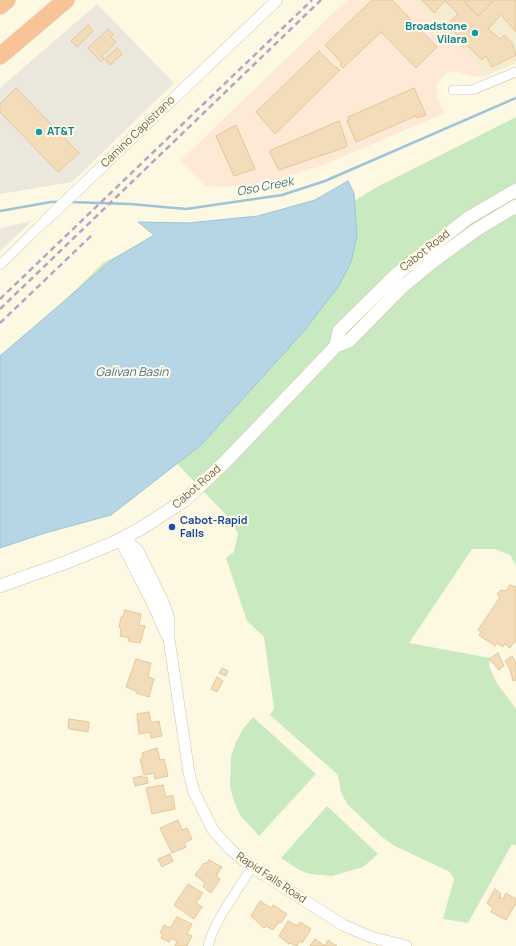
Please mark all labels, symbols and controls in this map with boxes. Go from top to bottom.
place label: Broadstone Vilara [405,20,467,46]
marker: Broadstone Vilara [470,28,480,38]
street label: Camino Capistrano [98,93,178,171]
place label: AT&T [47,125,74,139]
marker: AT&T [34,127,44,137]
water label: Oso Creek [236,174,294,200]
street label: Cabot Road [397,227,453,275]
water label: Galivan Basin [96,366,168,380]
street label: Cabot Road [170,462,224,512]
place label: Cabot-Rapid Falls [180,514,248,540]
marker: Cabot-Rapid Falls [167,522,177,532]
street label: Rapid Falls Road [234,850,308,906]

